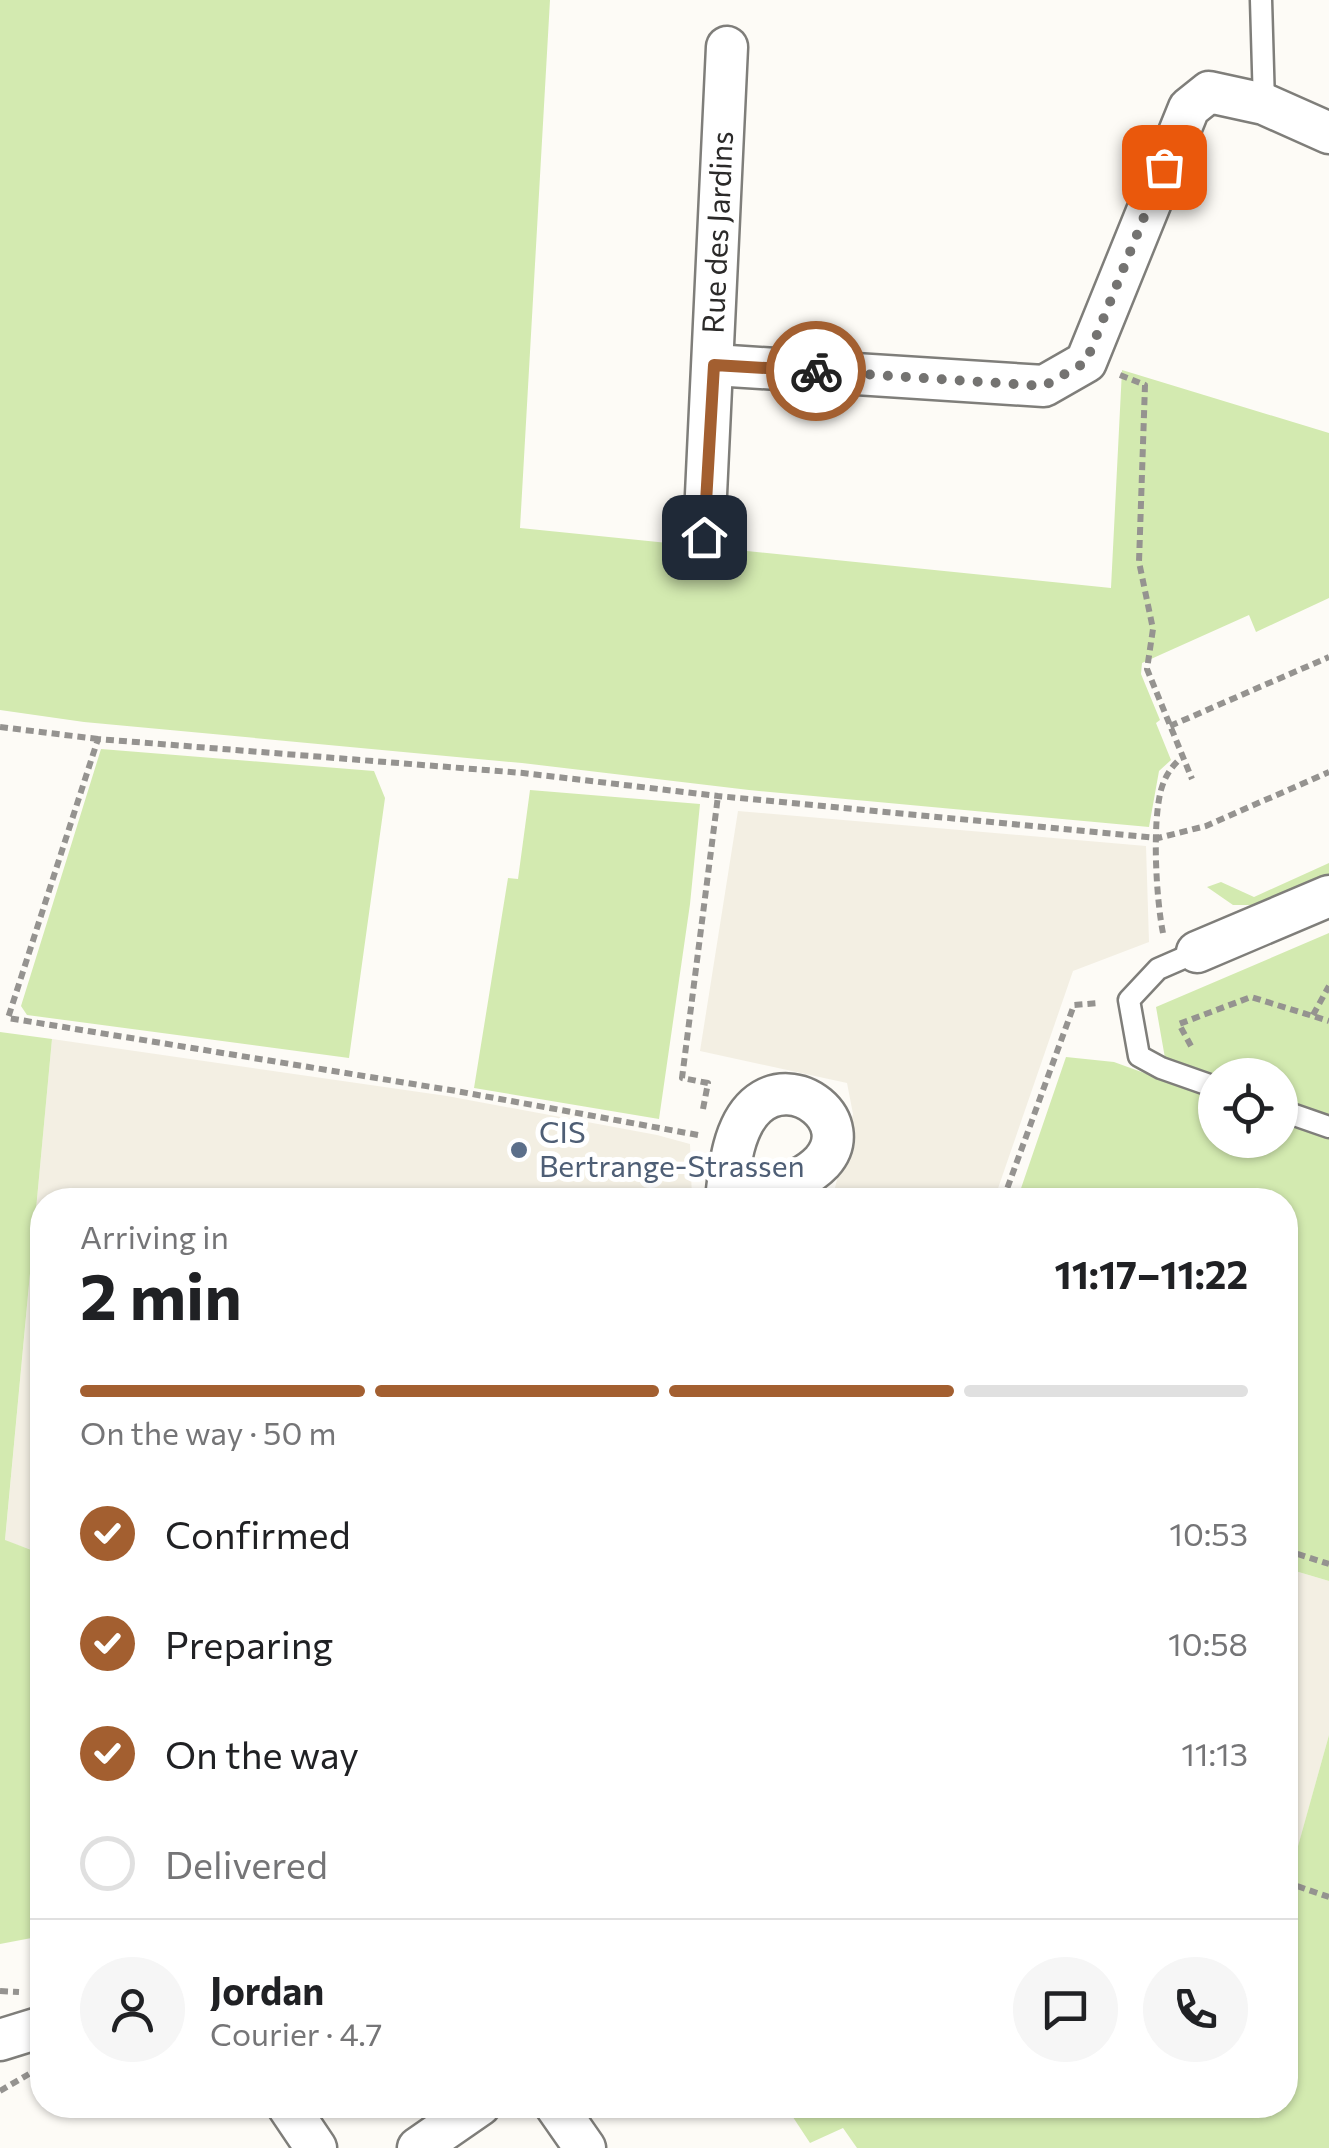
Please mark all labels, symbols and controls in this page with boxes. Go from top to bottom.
pin [1122,125,1207,210]
street label: Rue des Jardins [693,130,739,334]
icon: bag [1137,140,1192,195]
courier [766,321,866,421]
icon: bike [789,344,844,399]
pin [662,495,747,580]
icon: home [677,510,732,565]
map controls [1198,1058,1298,1158]
button: locate [1198,1058,1298,1158]
place label: CIS Bertrange-Strassen [539,1112,805,1183]
marker: CIS Bertrange-Strassen [508,1139,530,1161]
text: Arriving in [80,1216,229,1256]
text: 11:17–11:22 [1054,1250,1248,1297]
text: 2 min [80,1254,242,1333]
text: On the way · 50 m [80,1412,336,1452]
icon: check [80,1506,135,1561]
text: Confirmed [165,1510,351,1557]
text: 10:53 [1169,1513,1248,1553]
icon: check [80,1616,135,1671]
text: Preparing [165,1620,333,1667]
text: 10:58 [1168,1623,1248,1663]
icon: check [80,1726,135,1781]
text: On the way [165,1730,359,1777]
text: 11:13 [1181,1733,1248,1773]
text: Delivered [165,1840,328,1887]
button: person [80,1957,185,2062]
button: chat [1013,1957,1118,2062]
button: phone [1143,1957,1248,2062]
text: Jordan [210,1966,324,2013]
text: Courier · 4.7 [210,2013,383,2053]

